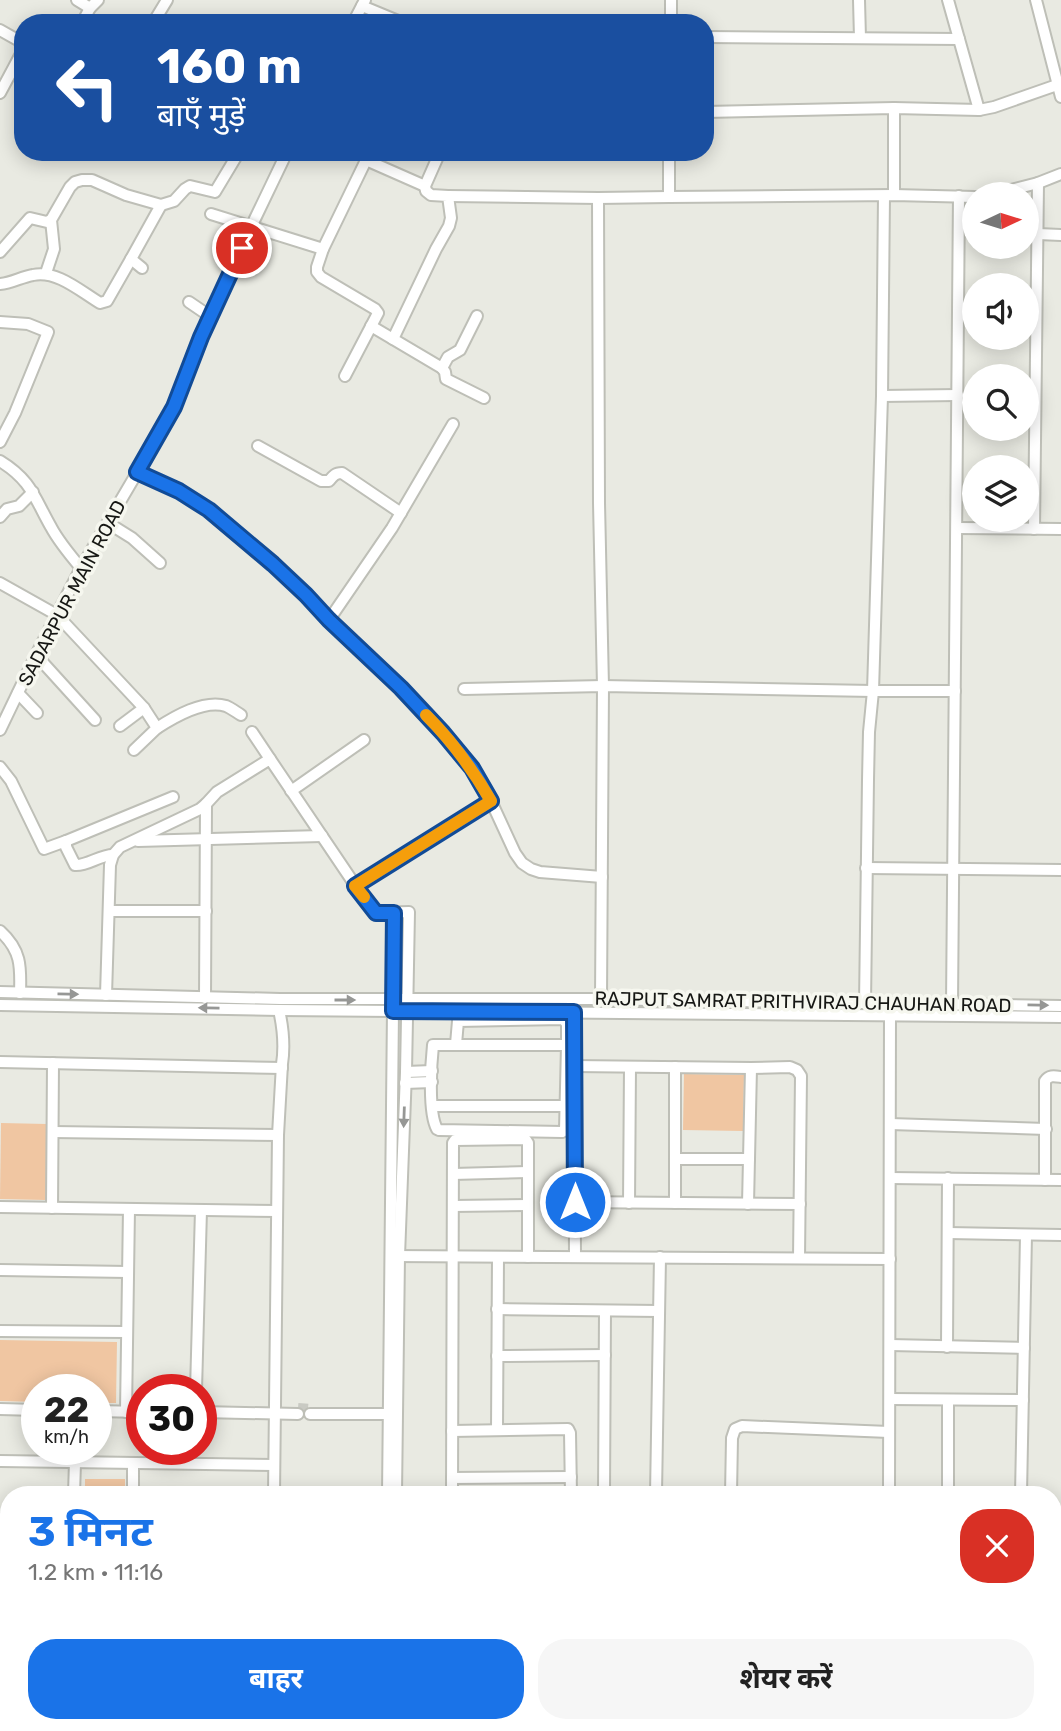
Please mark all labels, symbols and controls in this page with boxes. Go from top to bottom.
text: 160 m [157,37,302,95]
icon: left [42,42,133,133]
text: बाएँ मुड़ें [157,96,245,134]
north arrow [962,182,1040,259]
map controls [962,182,1039,532]
pin [212,218,272,278]
icon: arrive [223,229,261,267]
button: sound [962,273,1039,350]
button: search [962,364,1039,441]
button: layers [962,455,1039,532]
street label: SADARPUR MAIN ROAD [13,496,131,690]
street label: RAJPUT SAMRAT PRITHVIRAJ CHAUHAN ROAD [594,987,1012,1017]
one-way arrow [57,989,79,1000]
one-way arrow [334,994,356,1006]
one-way arrow [1027,999,1049,1011]
one-way arrow [198,1003,220,1014]
one-way arrow [399,1106,410,1128]
position arrow [538,1165,612,1239]
speed limit sign: 30 [126,1374,217,1465]
text: 22 [44,1389,89,1431]
text: km/h [44,1426,89,1448]
text: 3 मिनट [28,1507,153,1557]
button: close [960,1509,1034,1583]
text: 1.2 km · 11:16 [28,1558,163,1586]
button: बाहर [28,1639,524,1719]
button: शेयर करें [538,1639,1034,1719]

